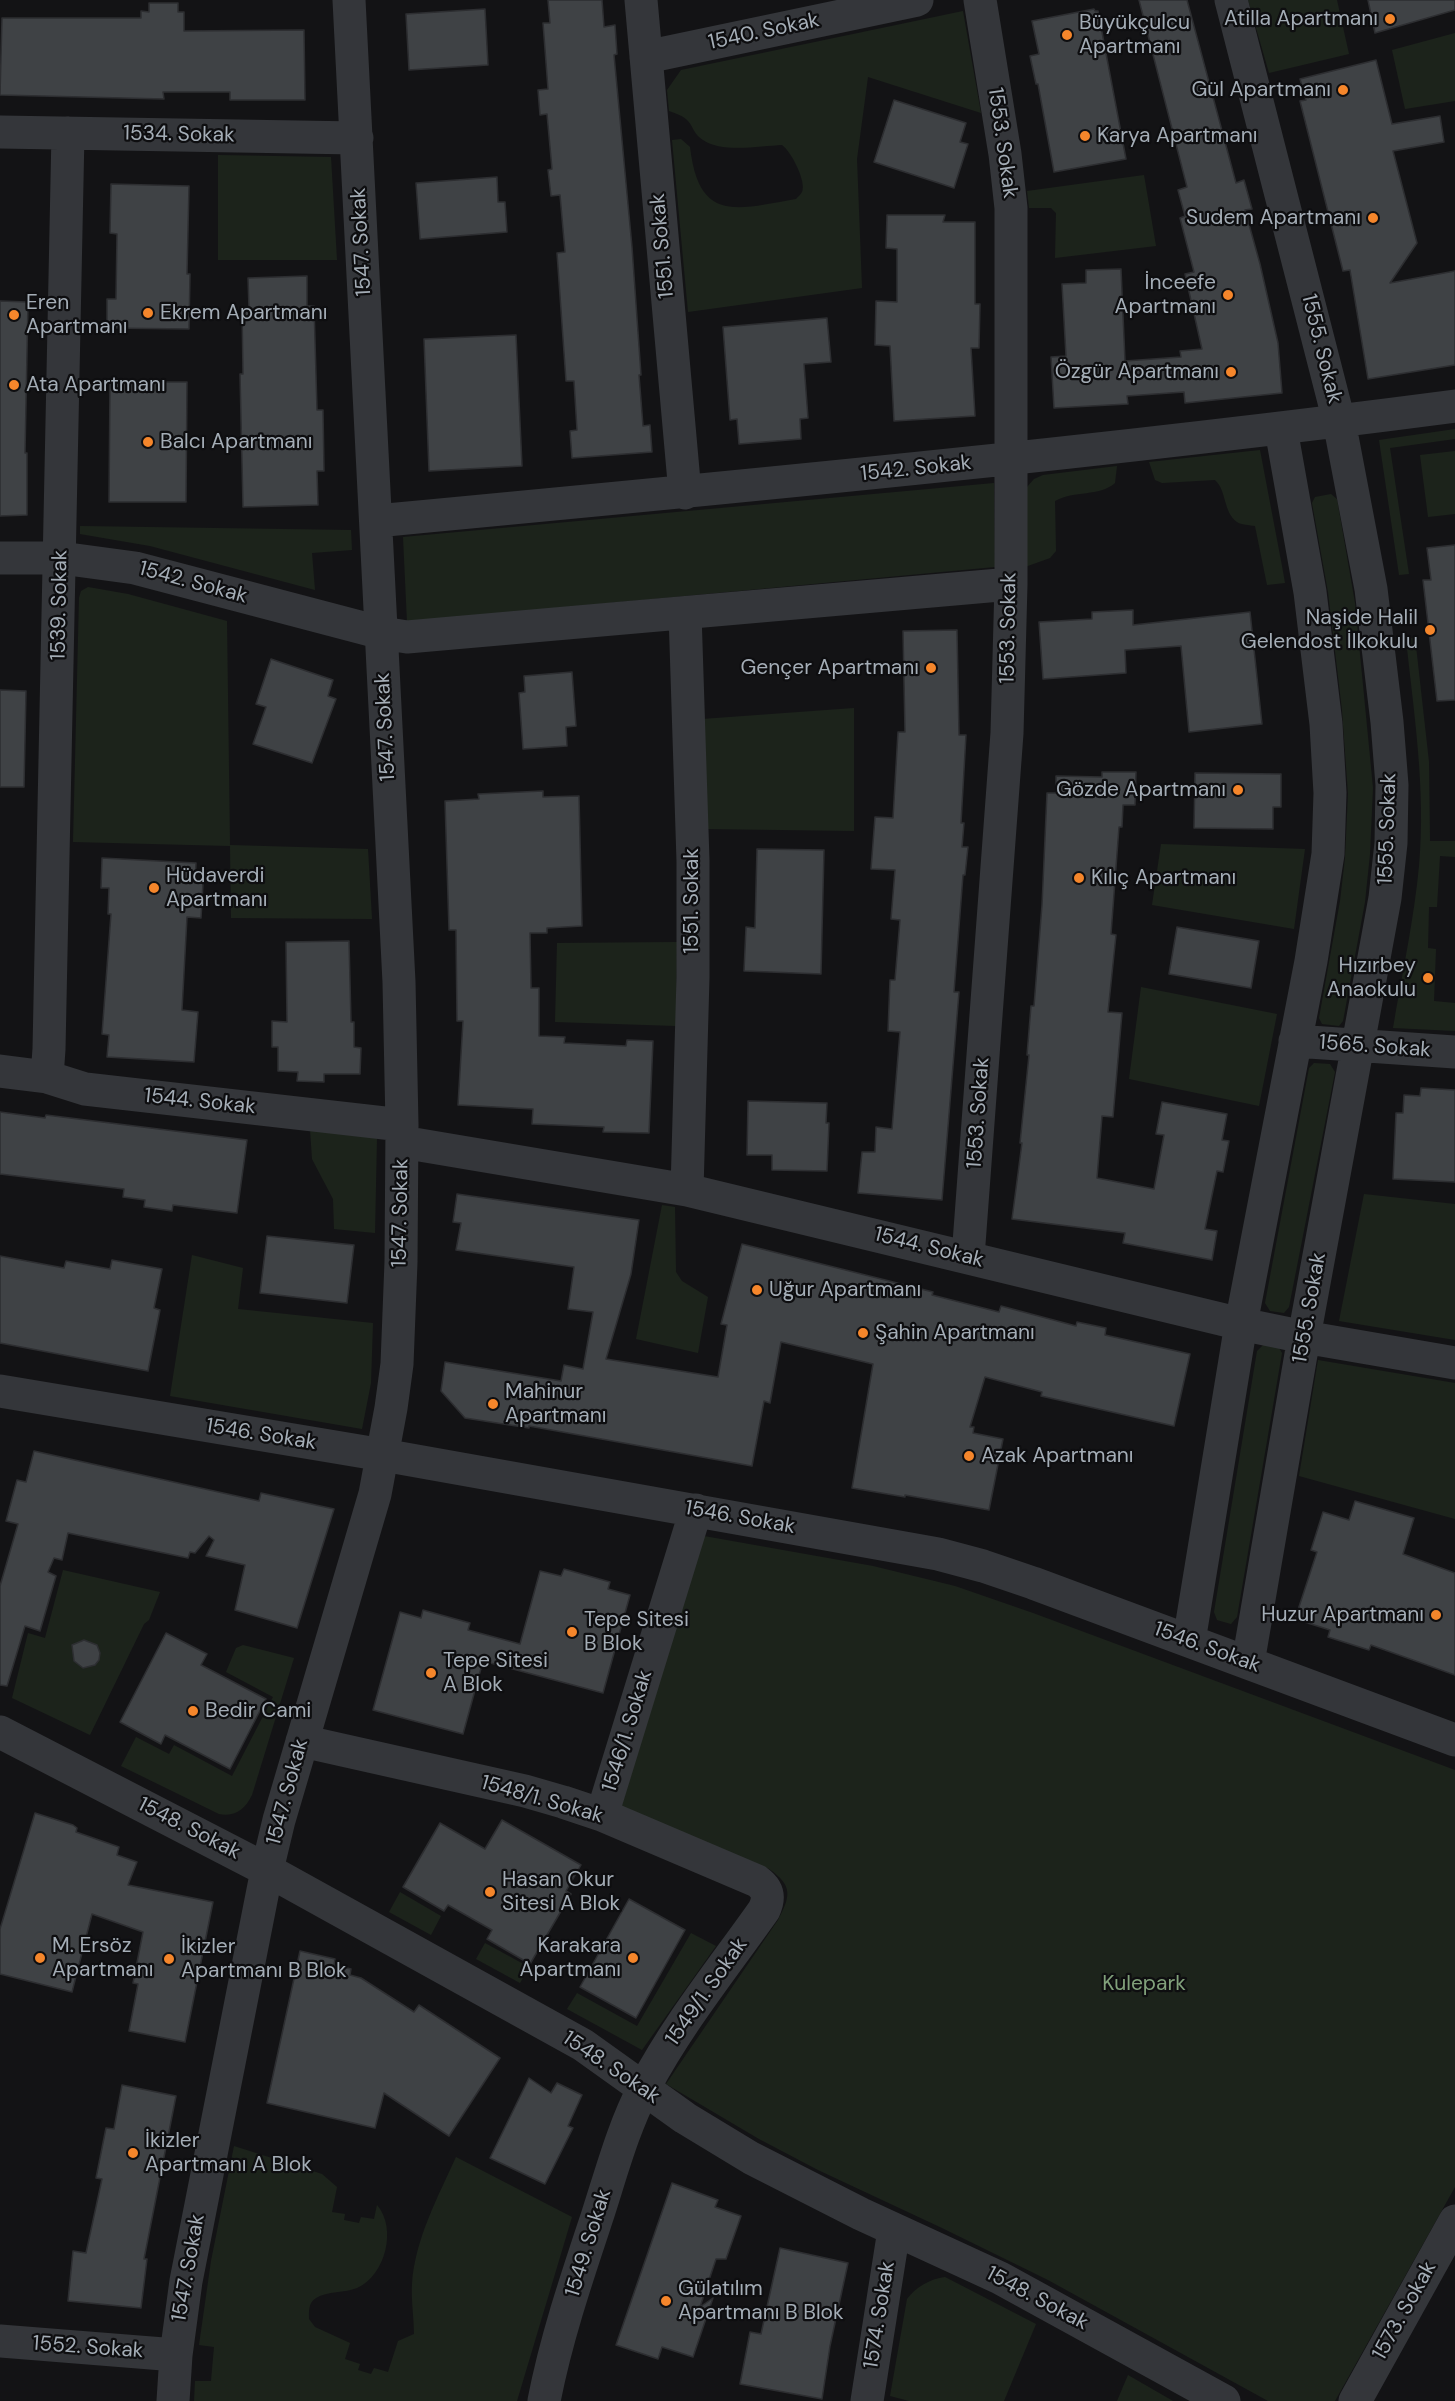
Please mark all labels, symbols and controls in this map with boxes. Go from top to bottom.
place label: Atilla Apartmanı [1224,6,1378,32]
street label: 1540. Sokak [706,8,822,56]
place label: Büyükçulcu Apartmanı [1079,10,1190,60]
marker: Atilla Apartmanı [1383,12,1397,26]
marker: Büyükçulcu Apartmanı [1060,28,1074,42]
place label: Gül Apartmanı [1191,77,1331,103]
marker: Gül Apartmanı [1336,83,1350,97]
street label: 1553. Sokak [982,86,1022,200]
street label: 1534. Sokak [123,121,235,149]
place label: Karya Apartmanı [1097,123,1257,149]
marker: Karya Apartmanı [1078,129,1092,143]
street label: 1547. Sokak [347,187,377,297]
street label: 1551. Sokak [646,192,680,300]
place label: Sudem Apartmanı [1186,205,1361,231]
marker: Sudem Apartmanı [1366,211,1380,225]
place label: İnceefe Apartmanı [1115,270,1216,320]
marker: İnceefe Apartmanı [1221,288,1235,302]
place label: Eren Apartmanı [26,290,127,340]
street label: 1555. Sokak [1295,292,1347,406]
place label: Ekrem Apartmanı [160,300,327,326]
marker: Ekrem Apartmanı [141,306,155,320]
marker: Eren Apartmanı [7,308,21,322]
place label: Özgür Apartmanı [1055,359,1219,385]
marker: Özgür Apartmanı [1224,365,1238,379]
place label: Ata Apartmanı [26,372,166,398]
marker: Ata Apartmanı [7,378,21,392]
place label: Balcı Apartmanı [160,429,312,455]
marker: Balcı Apartmanı [141,435,155,449]
street label: 1542. Sokak [859,451,973,487]
street label: 1539. Sokak [46,549,74,661]
street label: 1542. Sokak [136,556,250,610]
street label: 1553. Sokak [995,572,1023,684]
place label: Naşide Halil Gelendost İlkokulu [1241,605,1418,655]
marker: Naşide Halil Gelendost İlkokulu [1423,623,1437,637]
place label: Gençer Apartmanı [740,655,919,681]
marker: Gençer Apartmanı [924,661,938,675]
street label: 1547. Sokak [371,672,401,782]
street label: 1555. Sokak [1373,773,1403,885]
place label: Gözde Apartmanı [1056,777,1226,803]
marker: Gözde Apartmanı [1231,783,1245,797]
street label: 1551. Sokak [679,848,705,954]
place label: Hüdaverdi Apartmanı [166,863,267,913]
place label: Kılıç Apartmanı [1091,865,1236,891]
marker: Kılıç Apartmanı [1072,871,1086,885]
marker: Hüdaverdi Apartmanı [147,881,161,895]
place label: Hızırbey Anaokulu [1327,953,1416,1003]
marker: Hızırbey Anaokulu [1421,971,1435,985]
street label: 1565. Sokak [1318,1031,1432,1063]
street label: 1553. Sokak [963,1057,995,1169]
street label: 1544. Sokak [143,1084,257,1120]
street label: 1547. Sokak [387,1158,415,1268]
street label: 1544. Sokak [872,1222,986,1274]
street label: 1555. Sokak [1288,1251,1332,1365]
place label: Uğur Apartmanı [769,1277,921,1303]
marker: Uğur Apartmanı [750,1283,764,1297]
place label: Şahin Apartmanı [875,1320,1035,1346]
marker: Şahin Apartmanı [856,1326,870,1340]
place label: Mahinur Apartmanı [505,1379,606,1429]
marker: Mahinur Apartmanı [486,1397,500,1411]
street label: 1546. Sokak [204,1414,318,1456]
place label: Azak Apartmanı [981,1443,1134,1469]
marker: Azak Apartmanı [962,1449,976,1463]
street label: 1546. Sokak [683,1496,797,1540]
place label: Huzur Apartmanı [1261,1602,1424,1628]
place label: Tepe Sitesi B Blok [584,1607,689,1657]
marker: Huzur Apartmanı [1429,1608,1443,1622]
street label: 1546. Sokak [1150,1617,1264,1679]
marker: Tepe Sitesi B Blok [565,1625,579,1639]
place label: Tepe Sitesi A Blok [443,1648,548,1698]
marker: Tepe Sitesi A Blok [424,1666,438,1680]
street label: 1546/1. Sokak [598,1667,658,1795]
place label: Bedir Cami [205,1698,311,1724]
marker: Bedir Cami [186,1704,200,1718]
street label: 1547. Sokak [262,1736,314,1848]
street label: 1548/1. Sokak [478,1771,606,1829]
street label: 1548. Sokak [133,1792,245,1866]
place label: Hasan Okur Sitesi A Blok [502,1867,620,1917]
marker: Hasan Okur Sitesi A Blok [483,1885,497,1899]
place label: M. Ersöz Apartmanı [52,1933,153,1983]
place label: Karakara Apartmanı [520,1933,621,1983]
street label: 1549/1. Sokak [661,1933,753,2051]
place label: İkizler Apartmanı B Blok [181,1934,347,1984]
marker: M. Ersöz Apartmanı [33,1951,47,1965]
marker: Karakara Apartmanı [626,1951,640,1965]
marker: İkizler Apartmanı B Blok [162,1952,176,1966]
park label: Kulepark [1102,1971,1186,1997]
street label: 1548. Sokak [558,2026,664,2110]
place label: İkizler Apartmanı A Blok [145,2128,312,2178]
marker: İkizler Apartmanı A Blok [126,2146,140,2160]
street label: 1549. Sokak [561,2186,617,2300]
street label: 1547. Sokak [167,2212,211,2324]
street label: 1573. Sokak [1368,2257,1442,2365]
street label: 1574. Sokak [859,2259,901,2371]
street label: 1548. Sokak [982,2262,1092,2336]
place label: Gülatılım Apartmanı B Blok [678,2276,844,2326]
marker: Gülatılım Apartmanı B Blok [659,2294,673,2308]
street label: 1552. Sokak [32,2332,144,2364]

